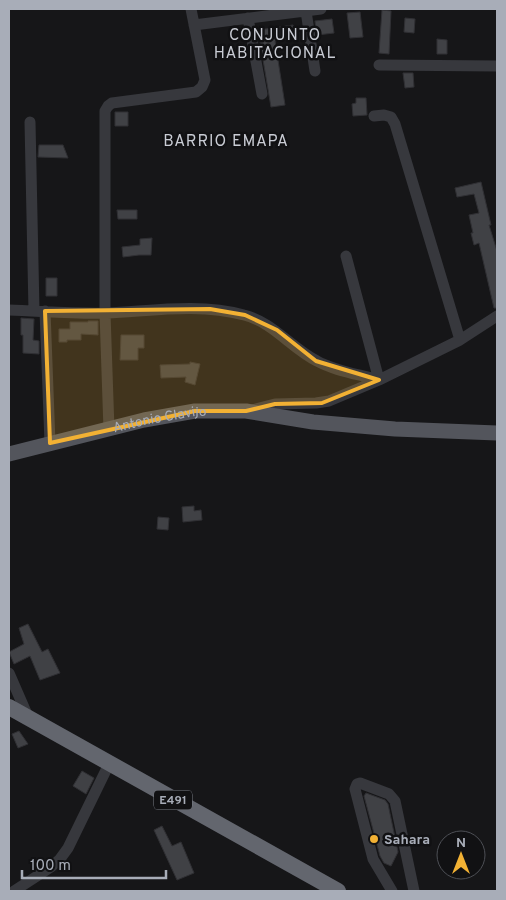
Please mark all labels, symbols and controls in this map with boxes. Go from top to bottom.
district label: CONJUNTO HABITACIONAL [214,26,336,64]
district label: BARRIO EMAPA [163,132,289,152]
street label: Antonio Clavijo [111,404,207,437]
road number: E491 [154,790,192,810]
north arrow [436,830,486,880]
place label: Sahara [384,832,430,849]
marker: Sahara [368,833,380,845]
text: N [456,835,466,852]
scale bar [22,848,166,880]
text: 100 m [30,857,71,876]

